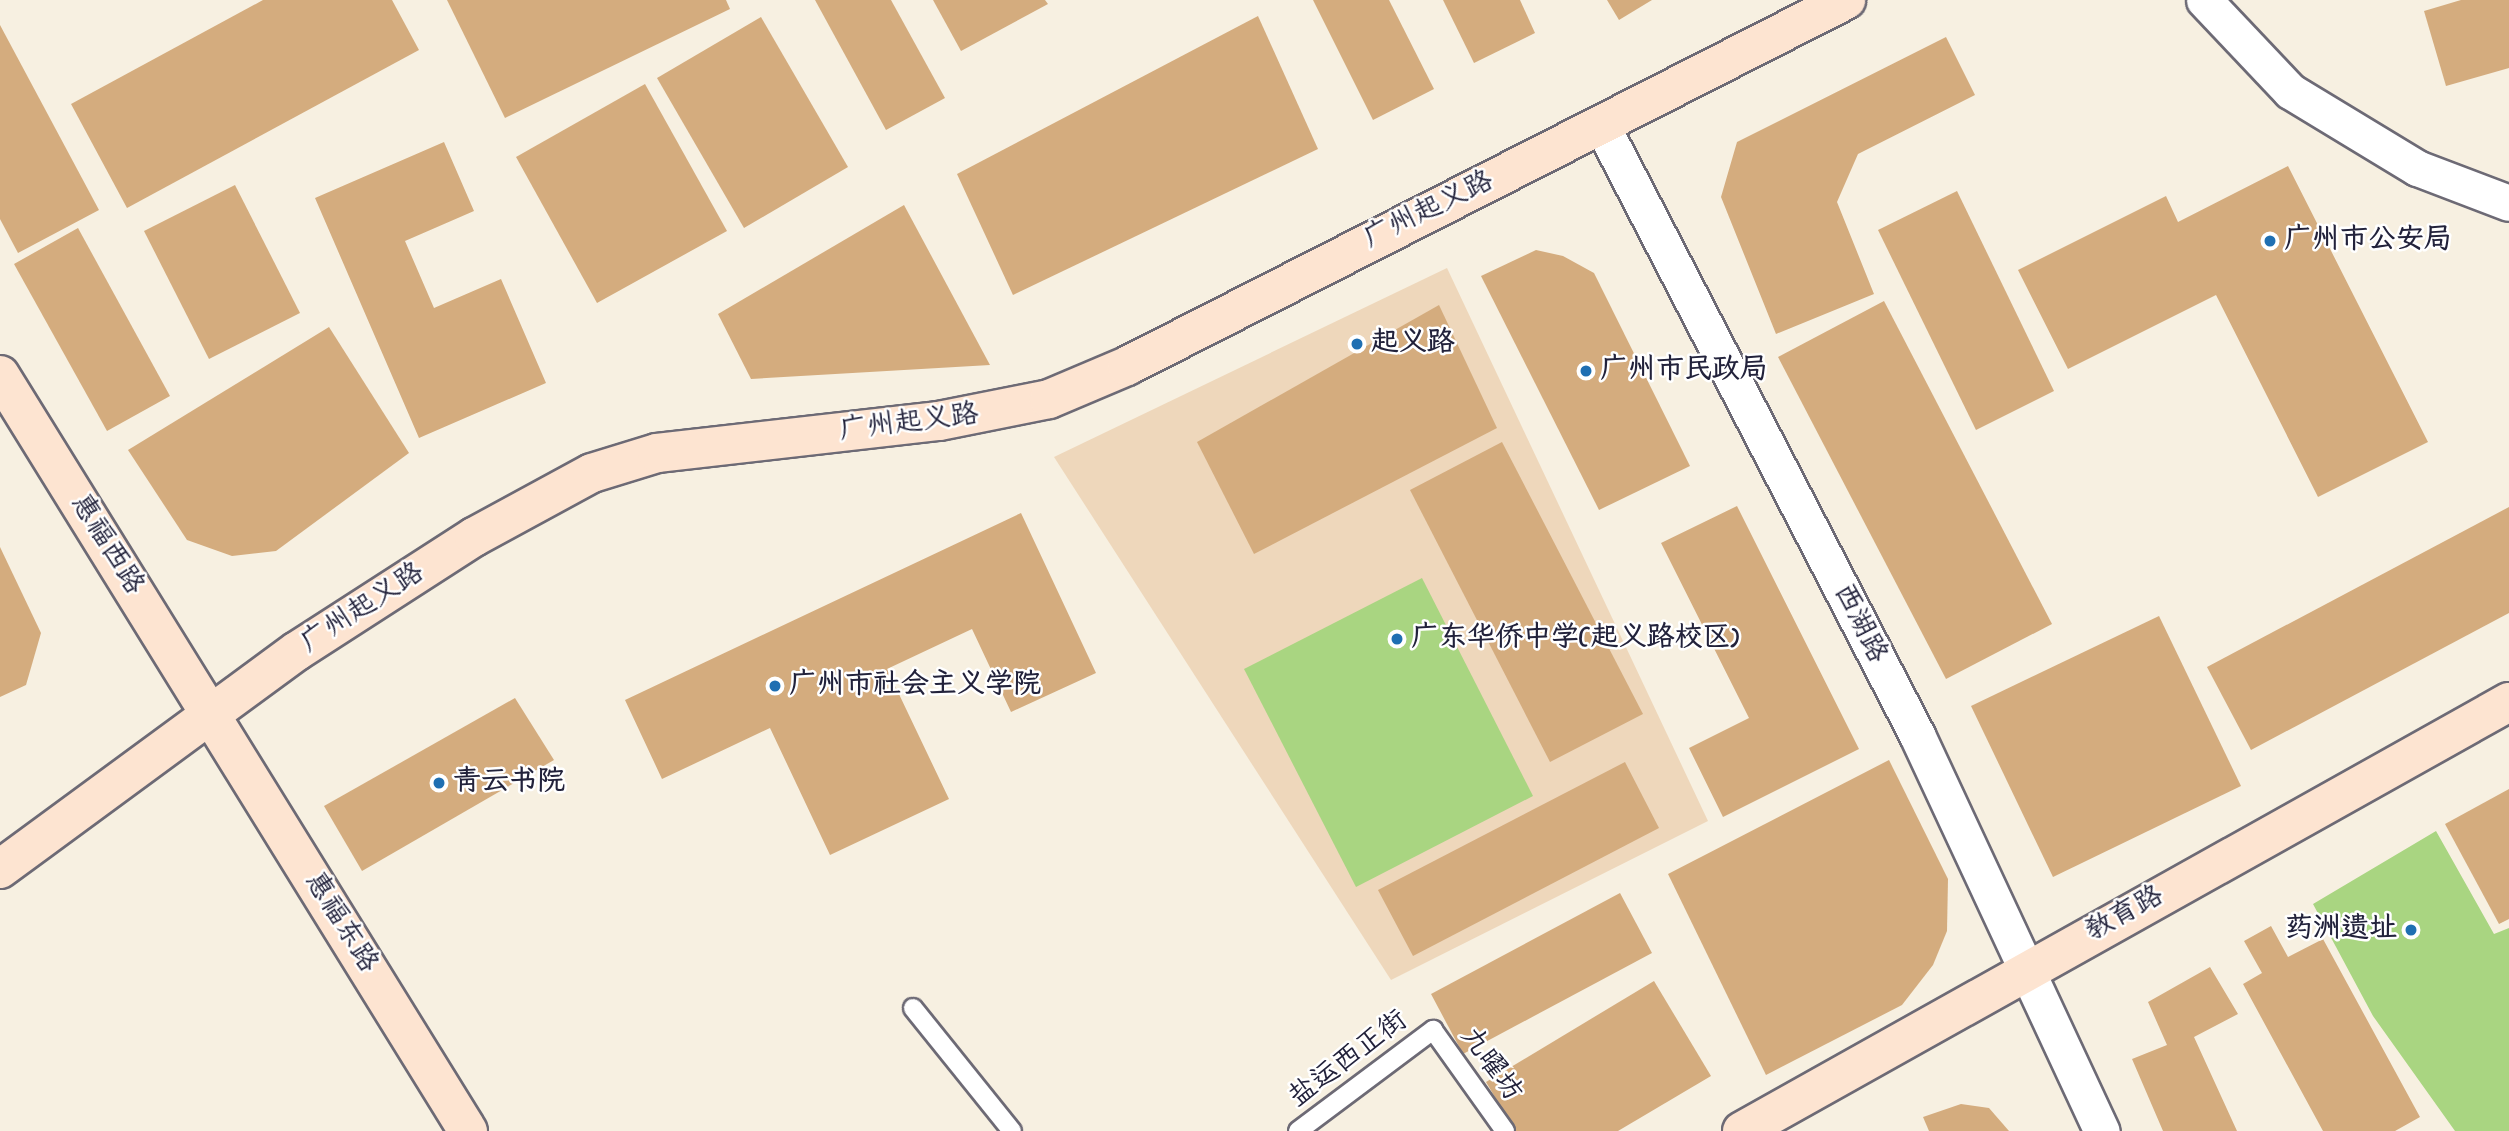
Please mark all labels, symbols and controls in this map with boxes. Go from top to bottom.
street label: 广州起义路 [1359,165,1499,257]
place label: 广州市公安局 [2284,224,2452,258]
marker: 广州市公安局 [2262,233,2278,249]
place label: 起义路 [1371,327,1455,361]
marker: 起义路 [1349,336,1365,352]
place label: 广州市民政局 [1600,354,1768,388]
marker: 广州市民政局 [1578,363,1594,379]
street label: 广州起义路 [837,399,981,449]
street label: 惠福西路 [62,489,150,601]
street label: 广州起义路 [295,557,431,661]
street label: 西湖路 [1825,579,1893,669]
place label: 广东华侨中学(起义路校区) [1411,622,1739,656]
marker: 广东华侨中学(起义路校区) [1389,631,1405,647]
place label: 广州市社会主义学院 [789,669,1041,703]
marker: 广州市社会主义学院 [767,678,783,694]
place label: 青云书院 [453,766,565,800]
marker: 青云书院 [431,775,447,791]
street label: 惠福东路 [296,867,384,979]
street label: 教育路 [2080,880,2170,950]
place label: 药洲遗址 [2285,913,2397,947]
marker: 药洲遗址 [2403,922,2419,938]
street label: 盐运西正街 [1283,1004,1415,1116]
street label: 九曜坊 [1452,1021,1528,1109]

